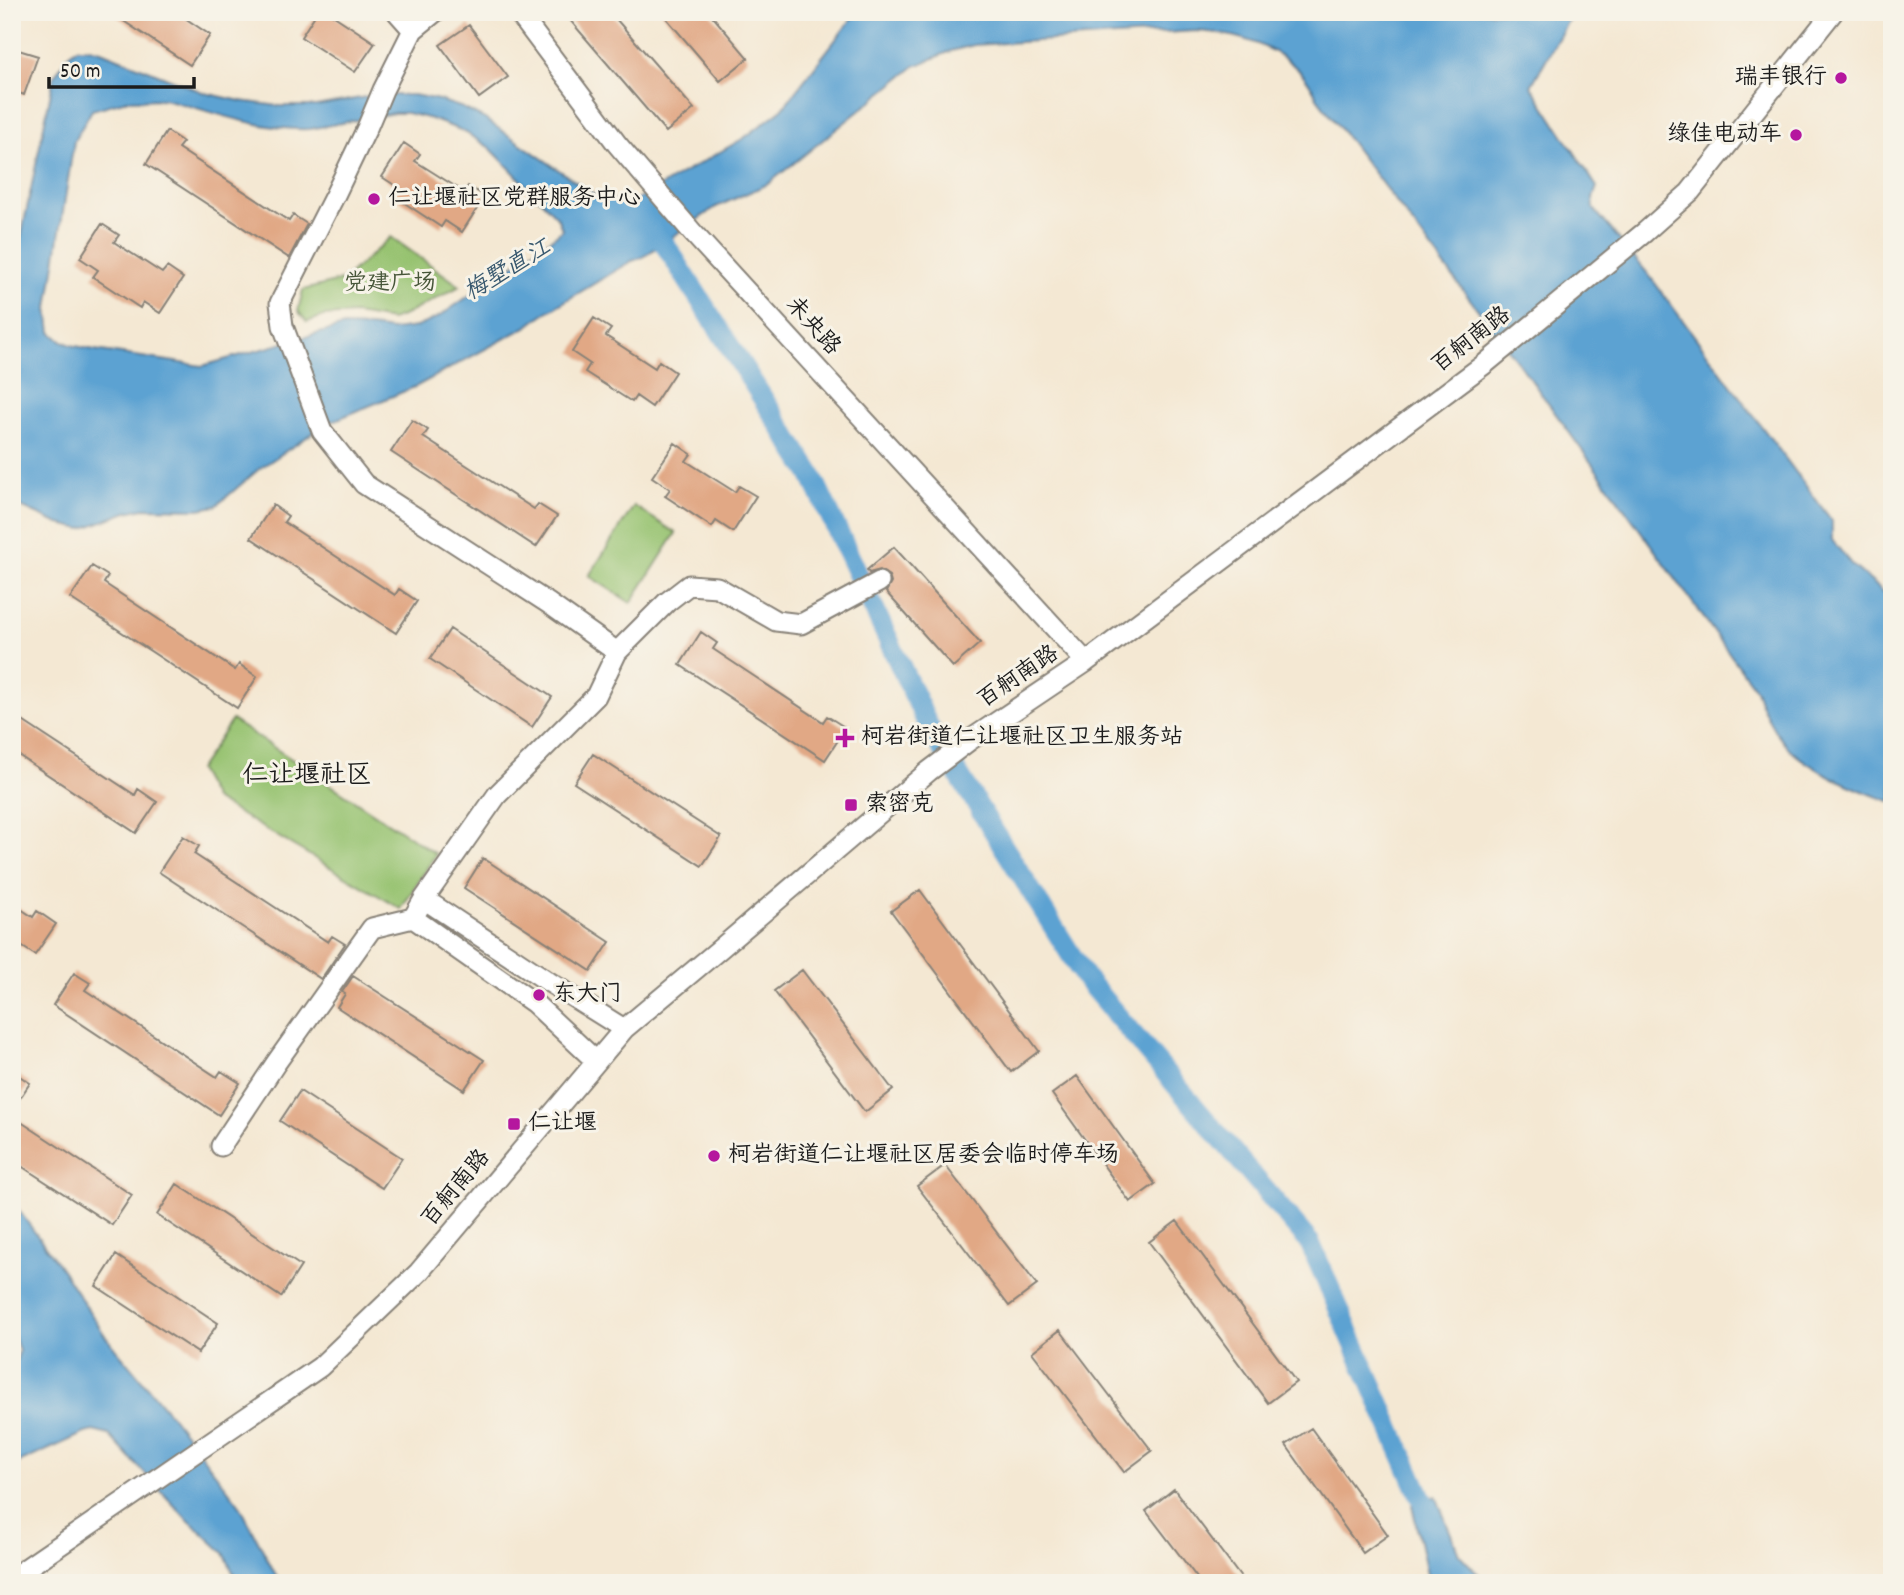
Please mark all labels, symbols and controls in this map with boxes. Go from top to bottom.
scale bar [49,46,194,90]
text: 50 m [60,58,100,88]
place label: 瑞丰银行 [1735,62,1827,95]
marker: 瑞丰银行 [1833,70,1849,86]
place label: 绿佳电动车 [1667,119,1782,152]
marker: 绿佳电动车 [1788,127,1804,143]
place label: 仁让堰社区党群服务中心 [388,183,641,216]
marker: 仁让堰社区党群服务中心 [366,191,382,207]
water label: 梅墅直江 [458,231,559,310]
park label: 党建广场 [344,268,436,301]
street label: 未央路 [777,290,847,364]
street label: 百舸南路 [1426,300,1518,382]
street label: 百舸南路 [972,639,1066,717]
place label: 柯岩街道仁让堰社区卫生服务站 [861,722,1183,755]
marker: 柯岩街道仁让堰社区卫生服务站 [835,728,855,748]
district label: 仁让堰社区 [242,758,372,795]
place label: 索密克 [865,789,934,822]
marker: 索密克 [843,797,859,813]
place label: 东大门 [553,979,622,1012]
marker: 东大门 [531,987,547,1003]
place label: 仁让堰 [528,1108,597,1141]
marker: 仁让堰 [506,1116,522,1132]
place label: 柯岩街道仁让堰社区居委会临时停车场 [728,1140,1119,1173]
street label: 百舸南路 [415,1143,499,1235]
marker: 柯岩街道仁让堰社区居委会临时停车场 [706,1148,722,1164]

